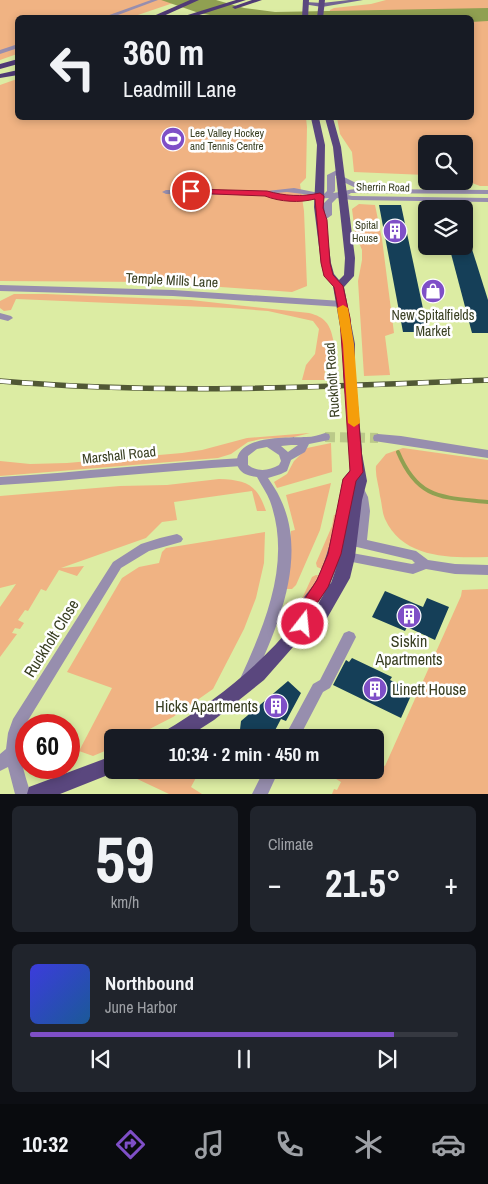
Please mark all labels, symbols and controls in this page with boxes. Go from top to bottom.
text: 360 m [123,29,204,76]
icon: left [40,35,105,100]
text: Leadmill Lane [123,74,236,104]
sports icon: Lee Valley Hockey and Tennis Centre [160,126,186,152]
place label: Lee Valley Hockey and Tennis Centre [190,126,265,153]
map controls [418,135,473,255]
button: search [418,135,473,190]
pin [170,170,212,212]
icon: arrive [177,177,205,205]
street label: Sherrin Road [356,180,410,194]
button: layers [418,200,473,255]
place label: Spital House [352,218,378,245]
building icon: Spital House [382,218,408,244]
street label: Temple Mills Lane [125,269,219,291]
shop icon: New Spitalfields Market [420,278,446,304]
place label: New Spitalfields Market [392,306,475,340]
street label: Ruckholt Road [320,342,344,418]
street label: Marshall Road [81,442,157,468]
street label: Ruckholt Close [18,595,84,681]
position arrow [276,597,328,649]
building icon: Siskin Apartments [396,603,422,629]
place label: Siskin Apartments [374,630,443,670]
building icon: Linett House [362,676,388,702]
place label: Linett House [392,678,466,700]
building icon: Hicks Apartments [263,693,289,719]
place label: Hicks Apartments [155,695,258,717]
speed limit sign: 60 [15,714,80,779]
text: 10:34 · 2 min · 450 m [169,741,319,767]
text: 59 [95,815,155,902]
text: Climate [268,833,313,855]
text: 21.5° [325,858,401,909]
text: − [268,865,281,903]
text: + [445,865,458,903]
text: km/h [111,891,139,913]
text: Northbound [105,970,194,996]
text: June Harbor [105,996,177,1018]
icon: previous [87,1045,115,1073]
icon: pause [230,1045,258,1073]
icon: next [373,1045,401,1073]
icon: directions [113,1127,148,1162]
icon: music [192,1127,227,1162]
icon: phone [272,1127,307,1162]
icon: climate [351,1127,386,1162]
icon: car [431,1127,466,1162]
text: 10:32 [22,1129,68,1159]

